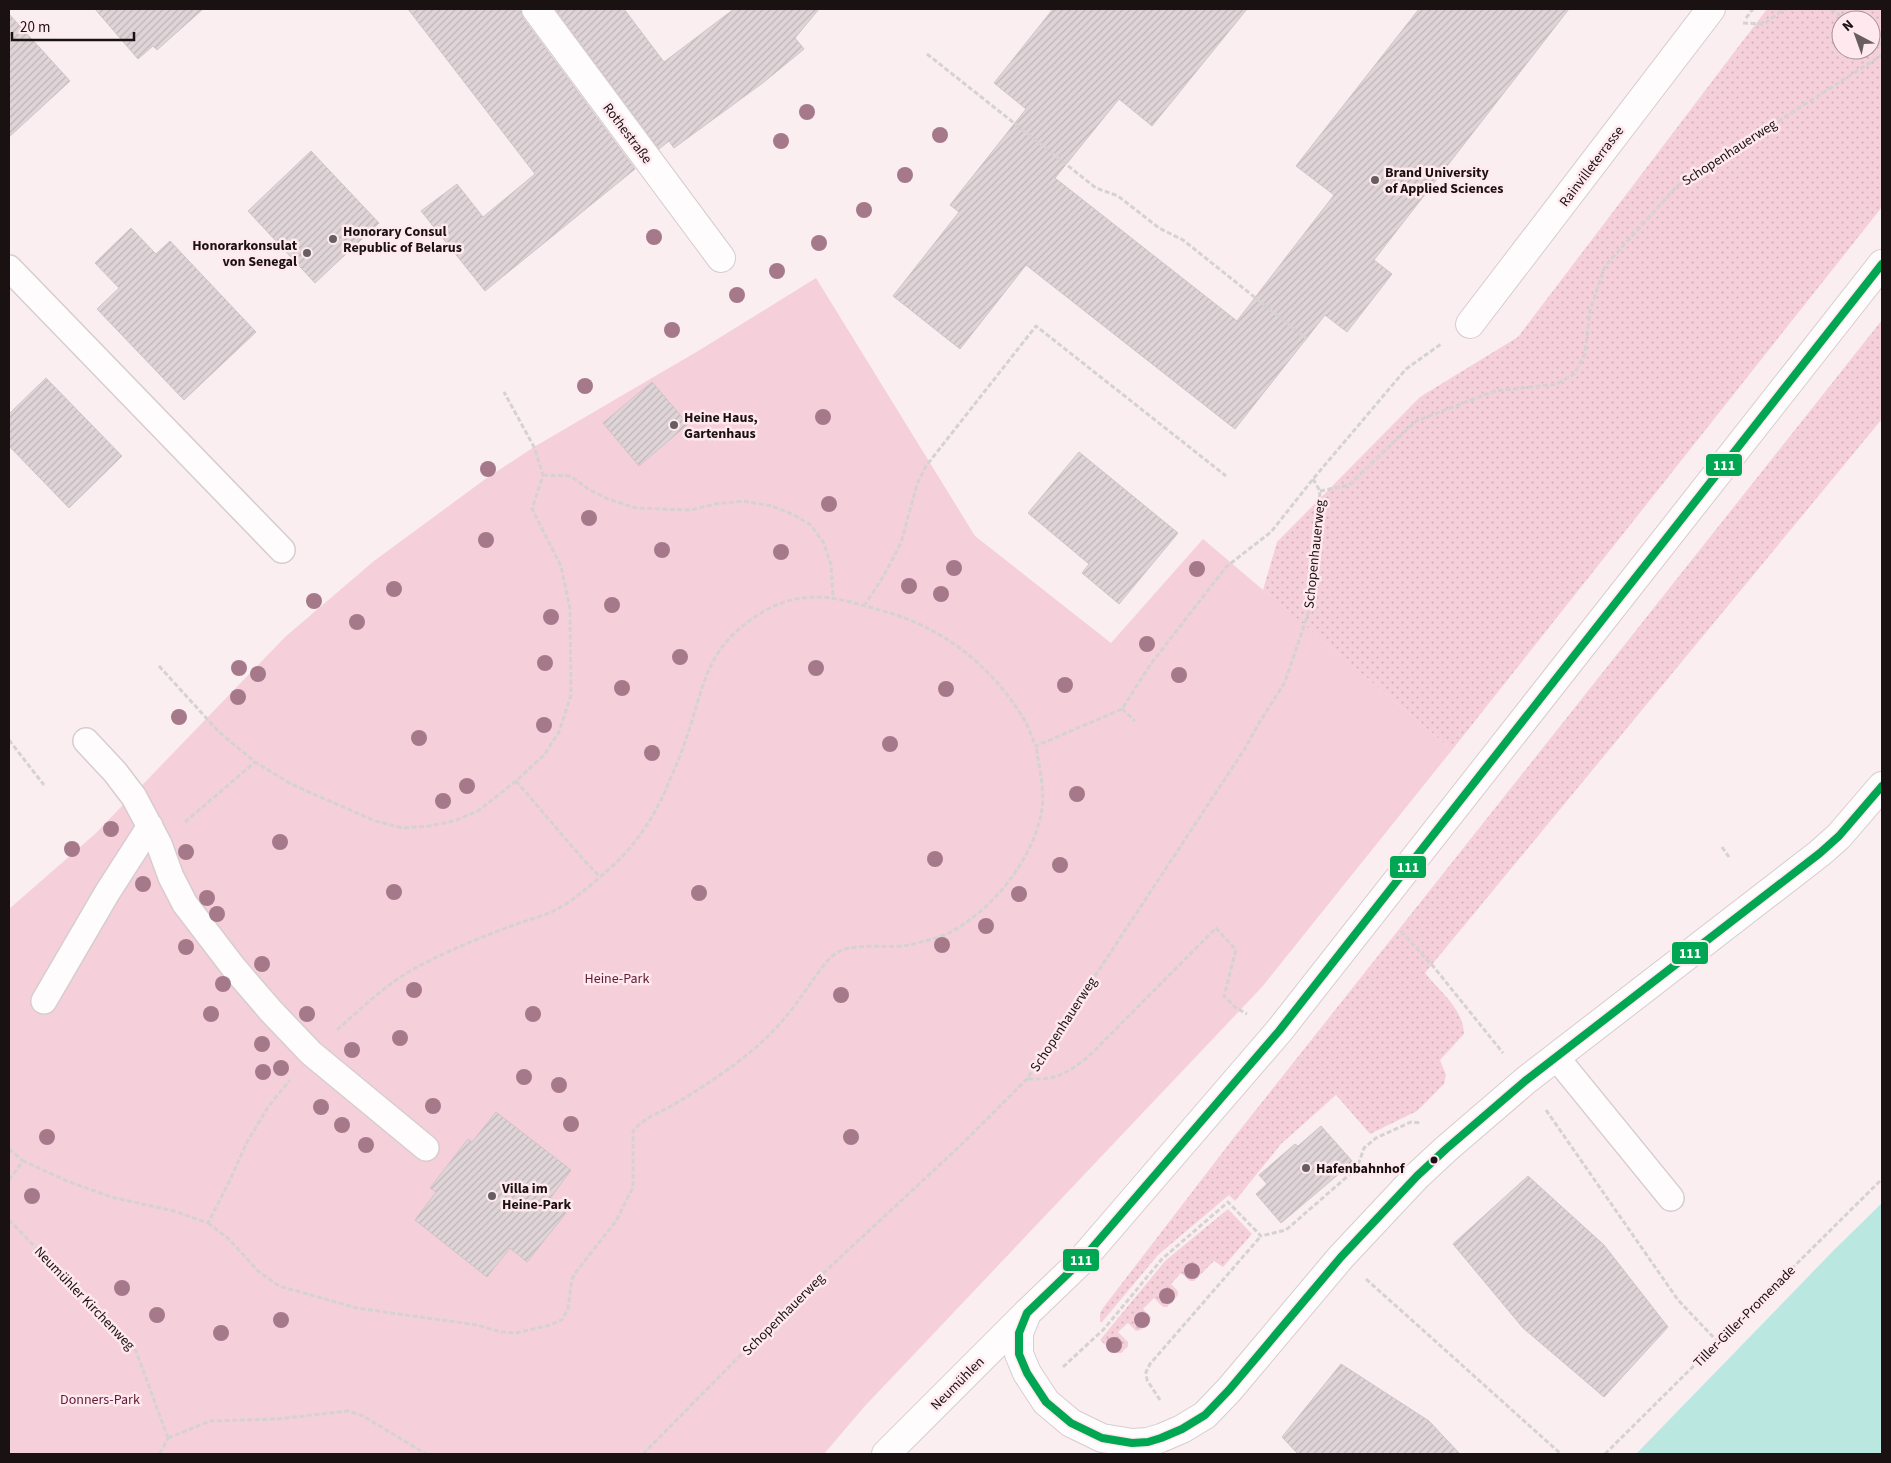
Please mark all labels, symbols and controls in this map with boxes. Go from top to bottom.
scale bar [12,10,135,42]
north arrow [1831,10,1881,60]
text: N [1838,15,1858,37]
text: 20 m [20,17,50,38]
street label: Rothestraße [598,99,657,168]
street label: Schopenhauerweg [1678,115,1781,191]
street label: Rainvilleterrasse [1555,122,1629,211]
place label: Brand University of Applied Sciences [1385,163,1503,199]
marker: Brand University of Applied Sciences [1369,174,1381,186]
place label: Honorary Consul Republic of Belarus [343,222,462,258]
marker: Honorary Consul Republic of Belarus [327,233,339,245]
place label: Honorarkonsulat von Senegal [192,236,298,272]
marker: Honorarkonsulat von Senegal [301,247,313,259]
place label: Heine Haus, Gartenhaus [684,408,758,444]
marker: Heine Haus, Gartenhaus [668,419,680,431]
line badge: 111 [1705,453,1743,477]
text: 111 [1713,456,1735,476]
street label: Schopenhauerweg [1299,499,1331,610]
line badge: 111 [1389,855,1427,879]
text: 111 [1397,858,1419,878]
line badge: 111 [1671,941,1709,965]
text: 111 [1679,944,1701,964]
park label: Heine-Park [585,969,649,989]
street label: Schopenhauerweg [1026,973,1102,1076]
unlabelled marker [1429,1155,1439,1165]
place label: Hafenbahnhof [1316,1159,1406,1179]
marker: Hafenbahnhof [1300,1162,1312,1174]
place label: Villa im Heine-Park [501,1179,571,1215]
marker: Villa im Heine-Park [486,1190,498,1202]
street label: Neumühler Kirchenweg [29,1242,139,1355]
line badge: 111 [1062,1248,1100,1272]
text: 111 [1070,1251,1092,1271]
street label: Tiller-Giller-Promenade [1689,1261,1800,1372]
street label: Schopenhauerweg [738,1269,830,1361]
street label: Neumühlen [926,1352,989,1415]
park label: Donners-Park [60,1390,140,1410]

